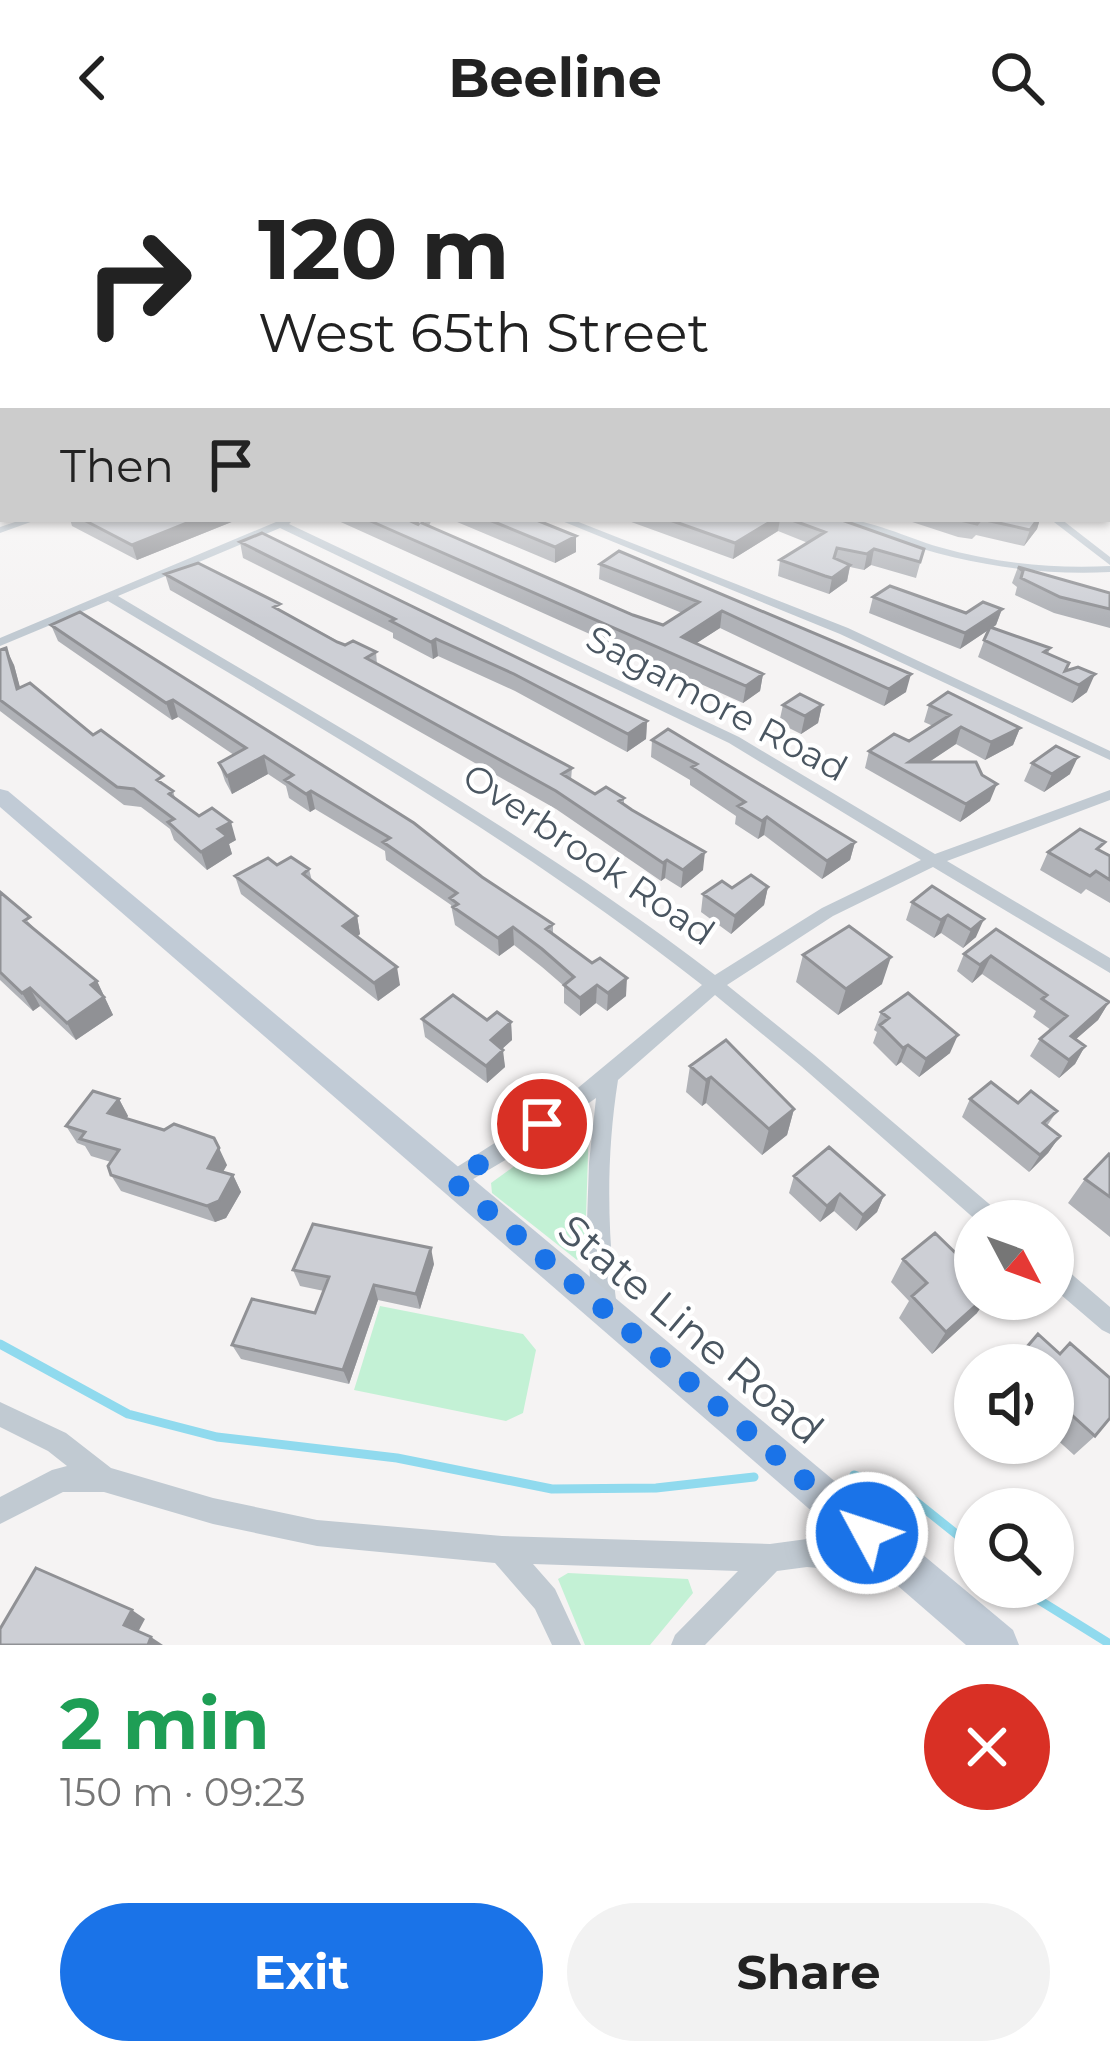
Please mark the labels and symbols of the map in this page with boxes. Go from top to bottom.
street label: Sagamore Road [579,616,855,790]
street label: Overbrook Road [455,754,723,954]
pin [491,1073,593,1175]
north arrow [954,1200,1074,1320]
street label: State Line Road [548,1203,834,1455]
position arrow [804,1470,930,1596]

